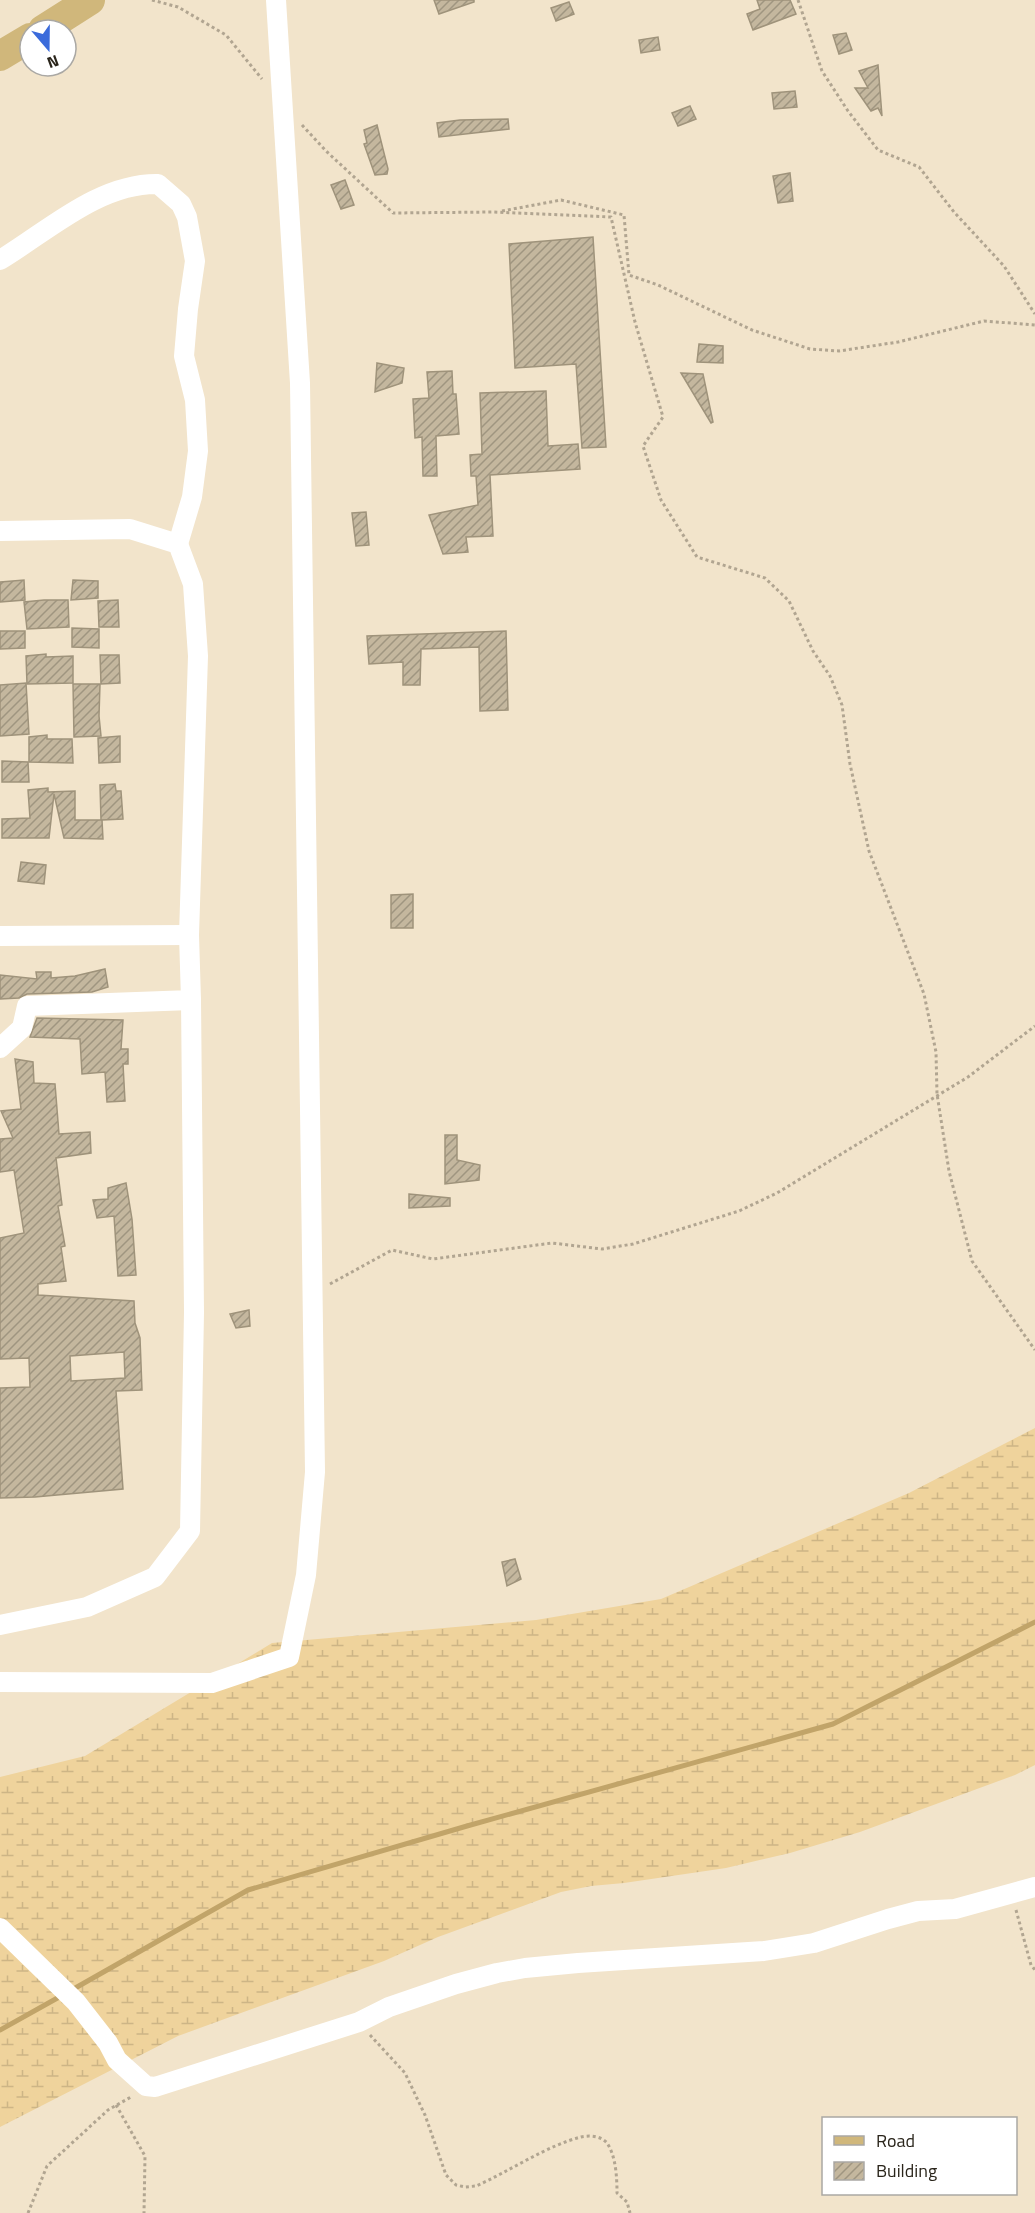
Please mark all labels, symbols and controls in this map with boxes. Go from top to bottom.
north arrow [18,18,78,78]
text: N [44,49,62,75]
legend [822,2117,1017,2195]
text: Road [876,2127,915,2154]
text: Building [876,2157,937,2184]

